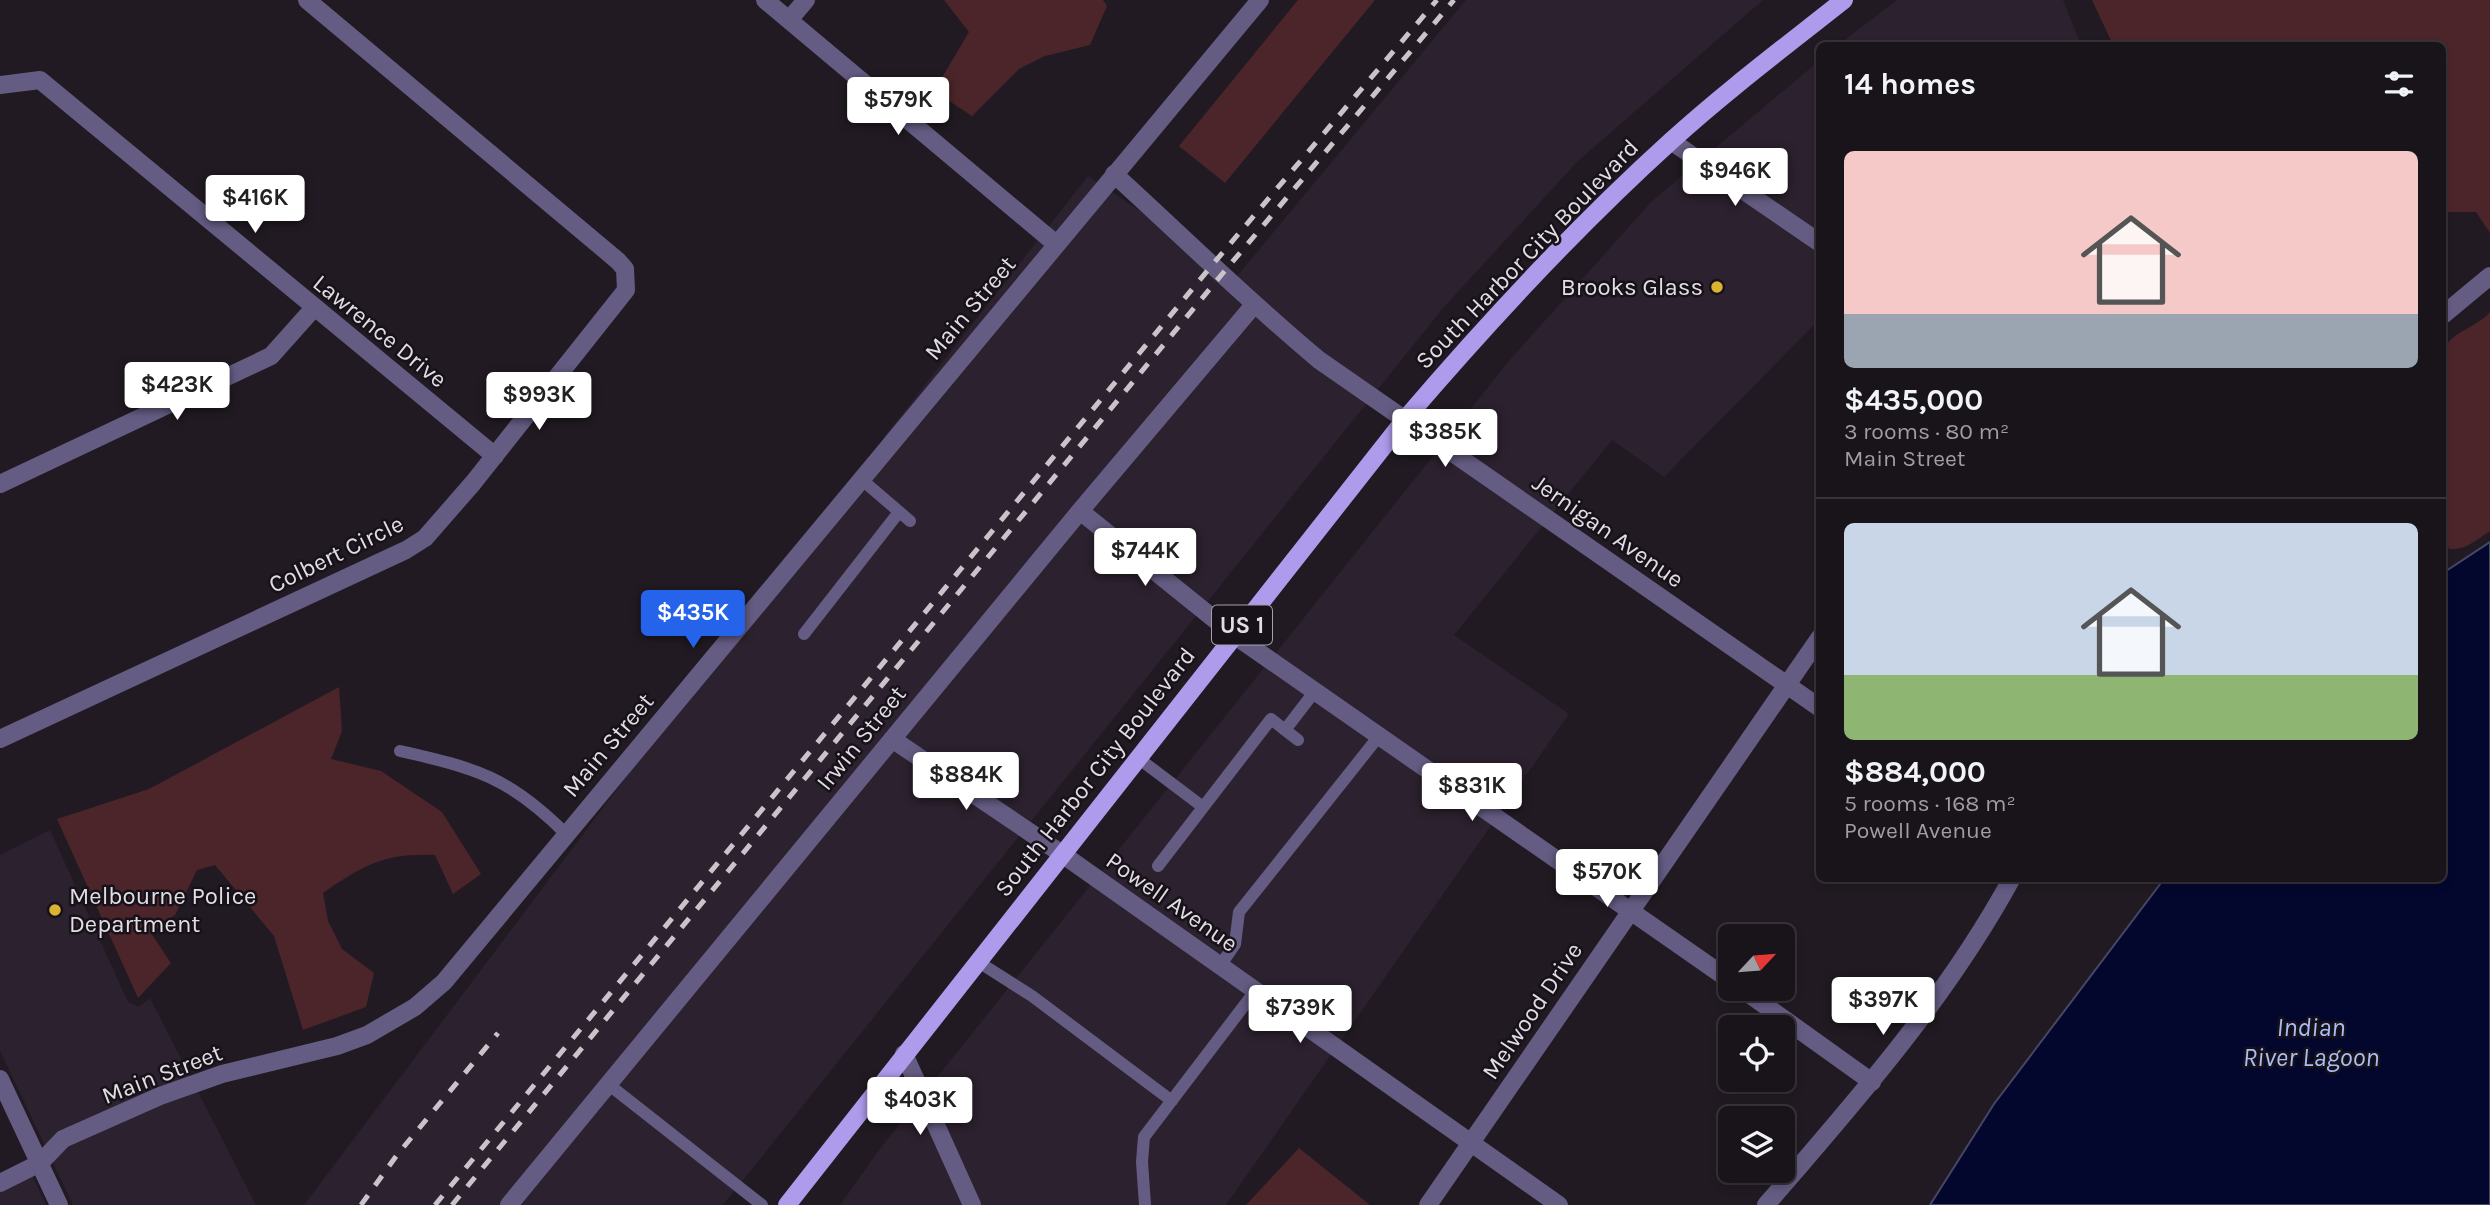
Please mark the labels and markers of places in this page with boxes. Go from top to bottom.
pin: $579K [849,78,947,137]
pin: $946K [1686,148,1784,208]
pin: $416K [206,176,304,235]
place label: Brooks Glass [1561,273,1703,301]
marker: Brooks Glass [1709,279,1725,295]
pin: $423K [128,362,226,422]
pin: $993K [490,372,588,432]
pin: $385K [1396,410,1494,469]
pin: $744K [1096,528,1194,588]
pin: $435K [644,590,742,650]
pin: $884K [917,752,1015,812]
pin: $831K [1423,764,1521,823]
pin: $570K [1558,850,1656,909]
place label: Melbourne Police Department [69,882,256,938]
marker: Melbourne Police Department [47,902,63,918]
pin: $397K [1834,978,1932,1037]
pin: $739K [1251,986,1349,1045]
pin: $403K [871,1078,969,1137]

